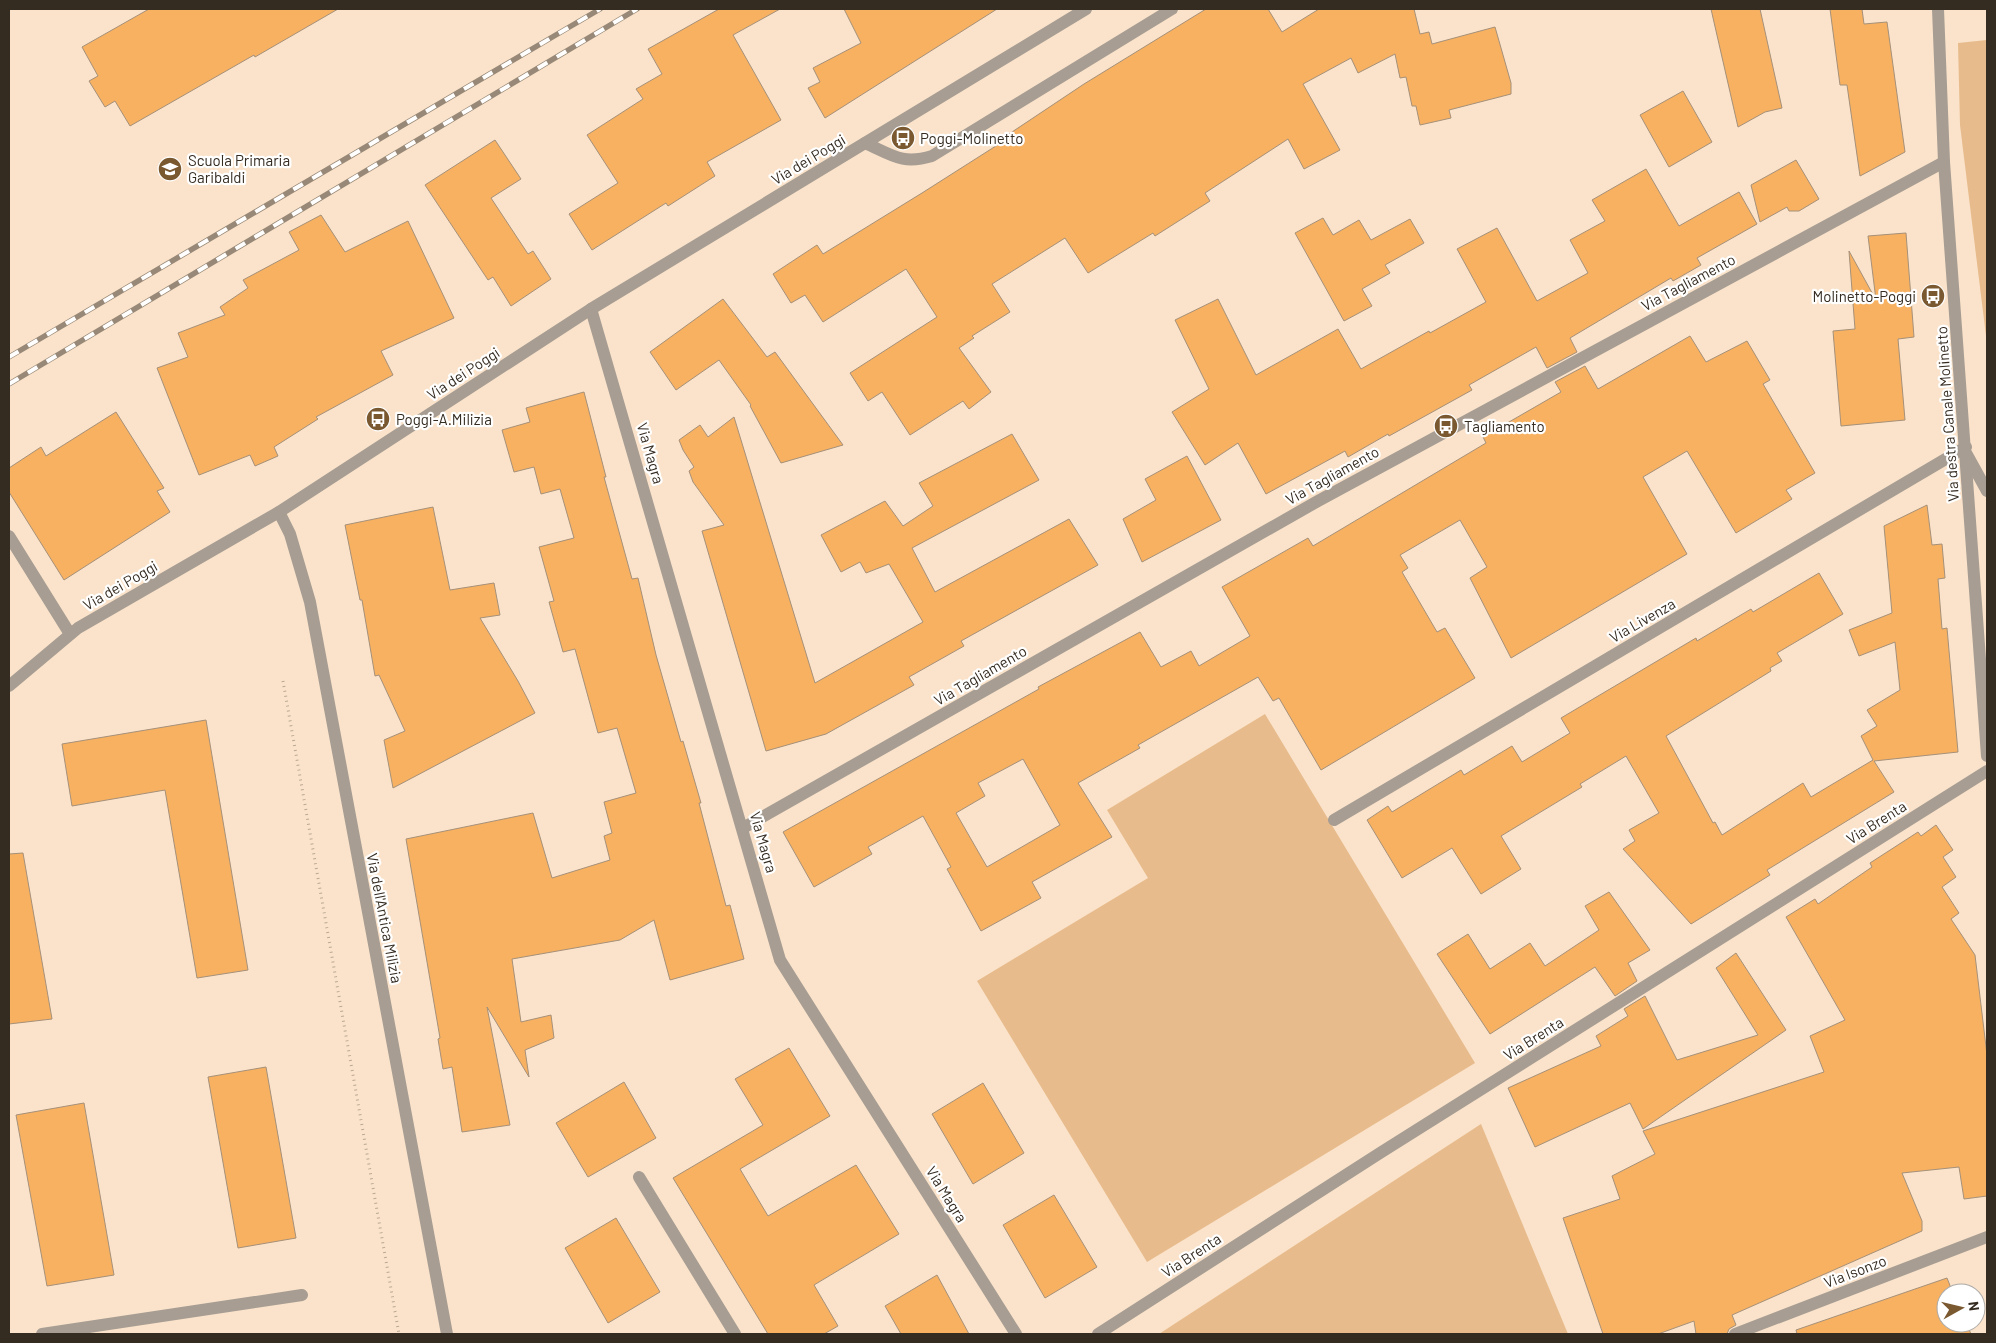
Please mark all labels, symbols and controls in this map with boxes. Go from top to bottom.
bus stop icon: Poggi-Molinetto [890,125,916,151]
place label: Poggi-Molinetto [920,129,1024,147]
street label: Via dei Poggi [768,130,848,188]
place label: Scuola Primaria Garibaldi [188,151,290,186]
school or university icon: Scuola Primaria Garibaldi [157,156,183,182]
street label: Via Tagliamento [1638,250,1738,314]
bus stop icon: Molinetto-Poggi [1920,283,1946,309]
place label: Molinetto-Poggi [1813,287,1916,305]
street label: Via destra Canale Molinetto [1932,326,1962,502]
street label: Via dei Poggi [423,343,503,403]
bus stop icon: Poggi-A.Milizia [365,406,391,432]
place label: Poggi-A.Milizia [396,410,492,428]
bus stop icon: Tagliamento [1433,413,1459,439]
place label: Tagliamento [1464,417,1545,435]
street label: Via Magra [634,420,668,486]
street label: Via Tagliamento [1282,442,1382,508]
street label: Via dei Poggi [80,556,160,614]
street label: Via Livenza [1606,594,1678,646]
street label: Via Tagliamento [930,641,1030,709]
street label: Via Brenta [1843,797,1909,847]
street label: Via Magra [747,809,781,875]
street label: Via dell'Antica Milizia [364,851,406,985]
street label: Via Brenta [1500,1013,1566,1063]
street label: Via Magra [923,1163,971,1225]
street label: Via Brenta [1158,1229,1224,1281]
street label: Via Isonzo [1821,1251,1889,1291]
north arrow [1936,1283,1986,1333]
text: N [1965,1300,1983,1312]

